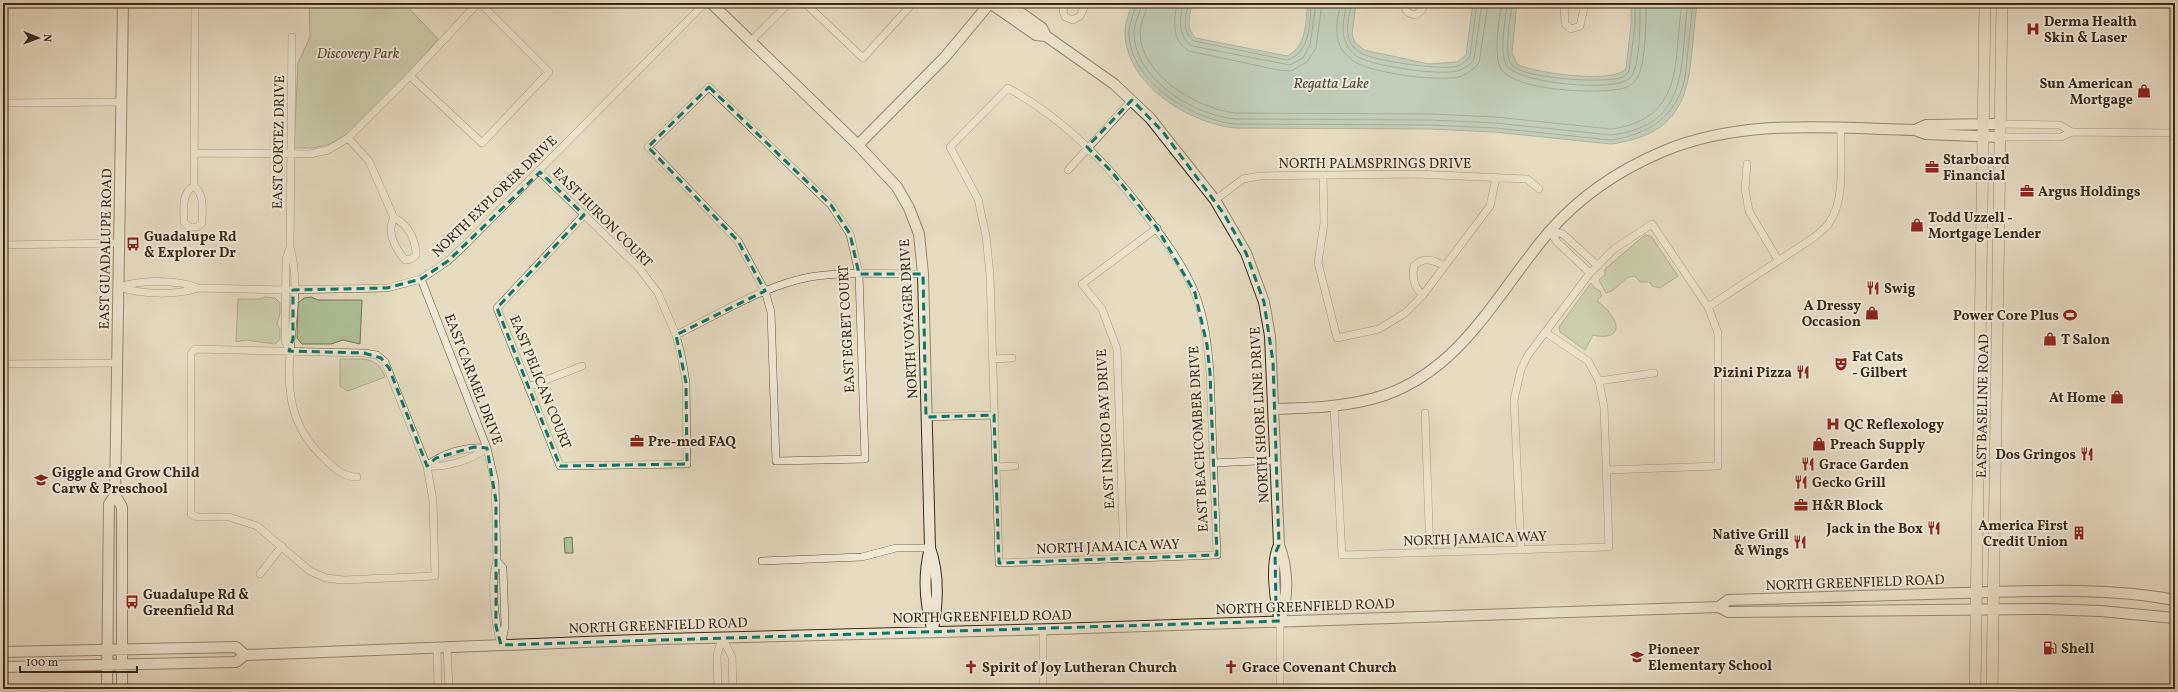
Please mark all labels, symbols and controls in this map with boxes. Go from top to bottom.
place label: Derma Health Skin & Laser [2044,13,2137,48]
north arrow [18,18,58,58]
hospital icon: Derma Health Skin & Laser [2025,21,2041,37]
text: N [39,34,54,42]
park label: Discovery Park [317,45,400,64]
water label: Regatta Lake [1293,74,1369,95]
street label: EAST CORTEZ DRIVE [269,75,290,209]
place label: Sun American Mortgage [2040,75,2133,110]
shop icon: Sun American Mortgage [2136,83,2152,99]
street label: NORTH EXPLORER DRIVE [428,132,562,262]
place label: Starboard Financial [1943,151,2010,186]
street label: NORTH PALMSPRINGS DRIVE [1279,155,1471,174]
office icon: Starboard Financial [1924,159,1940,175]
street label: EAST HURON COURT [548,164,656,272]
street label: EAST GUADALUPE ROAD [96,168,117,330]
office icon: Argus Holdings [2019,183,2035,199]
place label: Argus Holdings [2038,183,2140,202]
place label: Todd Uzzell - Mortgage Lender [1928,209,2041,244]
shop icon: Todd Uzzell - Mortgage Lender [1909,217,1925,233]
place label: Guadalupe Rd & Explorer Dr [144,228,237,263]
bus stop icon: Guadalupe Rd & Explorer Dr [125,236,141,252]
street label: NORTH VOYAGER DRIVE [896,238,923,399]
street label: EAST EGRET COURT [835,264,860,393]
restaurant icon: Swig [1865,280,1881,296]
place label: Swig [1884,280,1916,299]
place label: A Dressy Occasion [1802,297,1861,332]
shop icon: A Dressy Occasion [1864,305,1880,321]
place label: Power Core Plus [1953,307,2059,326]
sports icon: Power Core Plus [2062,307,2078,323]
street label: EAST CARMEL DRIVE [439,311,506,448]
street label: EAST PELICAN COURT [504,313,575,452]
street label: NORTH SHORE LINE DRIVE [1246,326,1275,504]
shop icon: T Salon [2042,331,2058,347]
place label: T Salon [2061,331,2110,350]
street label: EAST BASELINE ROAD [1973,334,1994,478]
street label: EAST BEACHCOMBER DRIVE [1185,345,1214,533]
street label: EAST INDIGO BAY DRIVE [1093,348,1120,510]
place label: Fat Cats - Gilbert [1852,348,1907,383]
theatre icon: Fat Cats - Gilbert [1833,356,1849,372]
place label: Pizini Pizza [1713,364,1792,383]
restaurant icon: Pizini Pizza [1795,364,1811,380]
place label: At Home [2049,389,2106,408]
shop icon: At Home [2109,389,2125,405]
hospital icon: QC Reflexology [1825,416,1841,432]
place label: QC Reflexology [1844,416,1944,435]
office icon: Pre-med FAQ [629,433,645,449]
place label: Pre-med FAQ [648,433,736,452]
shop icon: Preach Supply [1811,436,1827,452]
place label: Preach Supply [1830,436,1925,455]
place label: Dos Gringos [1995,446,2076,465]
restaurant icon: Dos Gringos [2079,446,2095,462]
restaurant icon: Grace Garden [1800,456,1816,472]
place label: Grace Garden [1819,456,1909,475]
place label: Giggle and Grow Child Carw & Preschool [52,464,200,499]
school or university icon: Giggle and Grow Child Carw & Preschool [33,472,49,488]
restaurant icon: Gecko Grill [1793,474,1809,490]
place label: Gecko Grill [1812,474,1886,493]
office icon: H&R Block [1793,497,1809,513]
place label: H&R Block [1812,497,1884,516]
place label: America First Credit Union [1978,517,2068,552]
place label: Jack in the Box [1826,520,1923,539]
restaurant icon: Jack in the Box [1926,520,1942,536]
building icon: America First Credit Union [2071,525,2087,541]
place label: Native Grill & Wings [1713,526,1789,561]
street label: NORTH JAMAICA WAY [1403,527,1548,552]
restaurant icon: Native Grill & Wings [1792,534,1808,550]
street label: NORTH JAMAICA WAY [1036,535,1181,560]
street label: NORTH GREENFIELD ROAD [1765,571,1945,596]
place label: Guadalupe Rd & Greenfield Rd [143,586,249,621]
bus stop icon: Guadalupe Rd & Greenfield Rd [124,594,140,610]
street label: NORTH GREENFIELD ROAD [1215,595,1395,620]
street label: NORTH GREENFIELD ROAD [892,606,1072,629]
street label: NORTH GREENFIELD ROAD [568,614,748,639]
fuel station icon: Shell [2042,640,2058,656]
place label: Shell [2061,640,2095,659]
place label: Pioneer Elementary School [1648,641,1772,676]
scale bar [20,648,137,674]
school or university icon: Pioneer Elementary School [1629,649,1645,665]
text: 100 m [26,655,59,671]
church icon: Spirit of Joy Lutheran Church [963,659,979,675]
place label: Spirit of Joy Lutheran Church [982,659,1177,678]
church icon: Grace Covenant Church [1223,659,1239,675]
place label: Grace Covenant Church [1242,659,1397,678]

